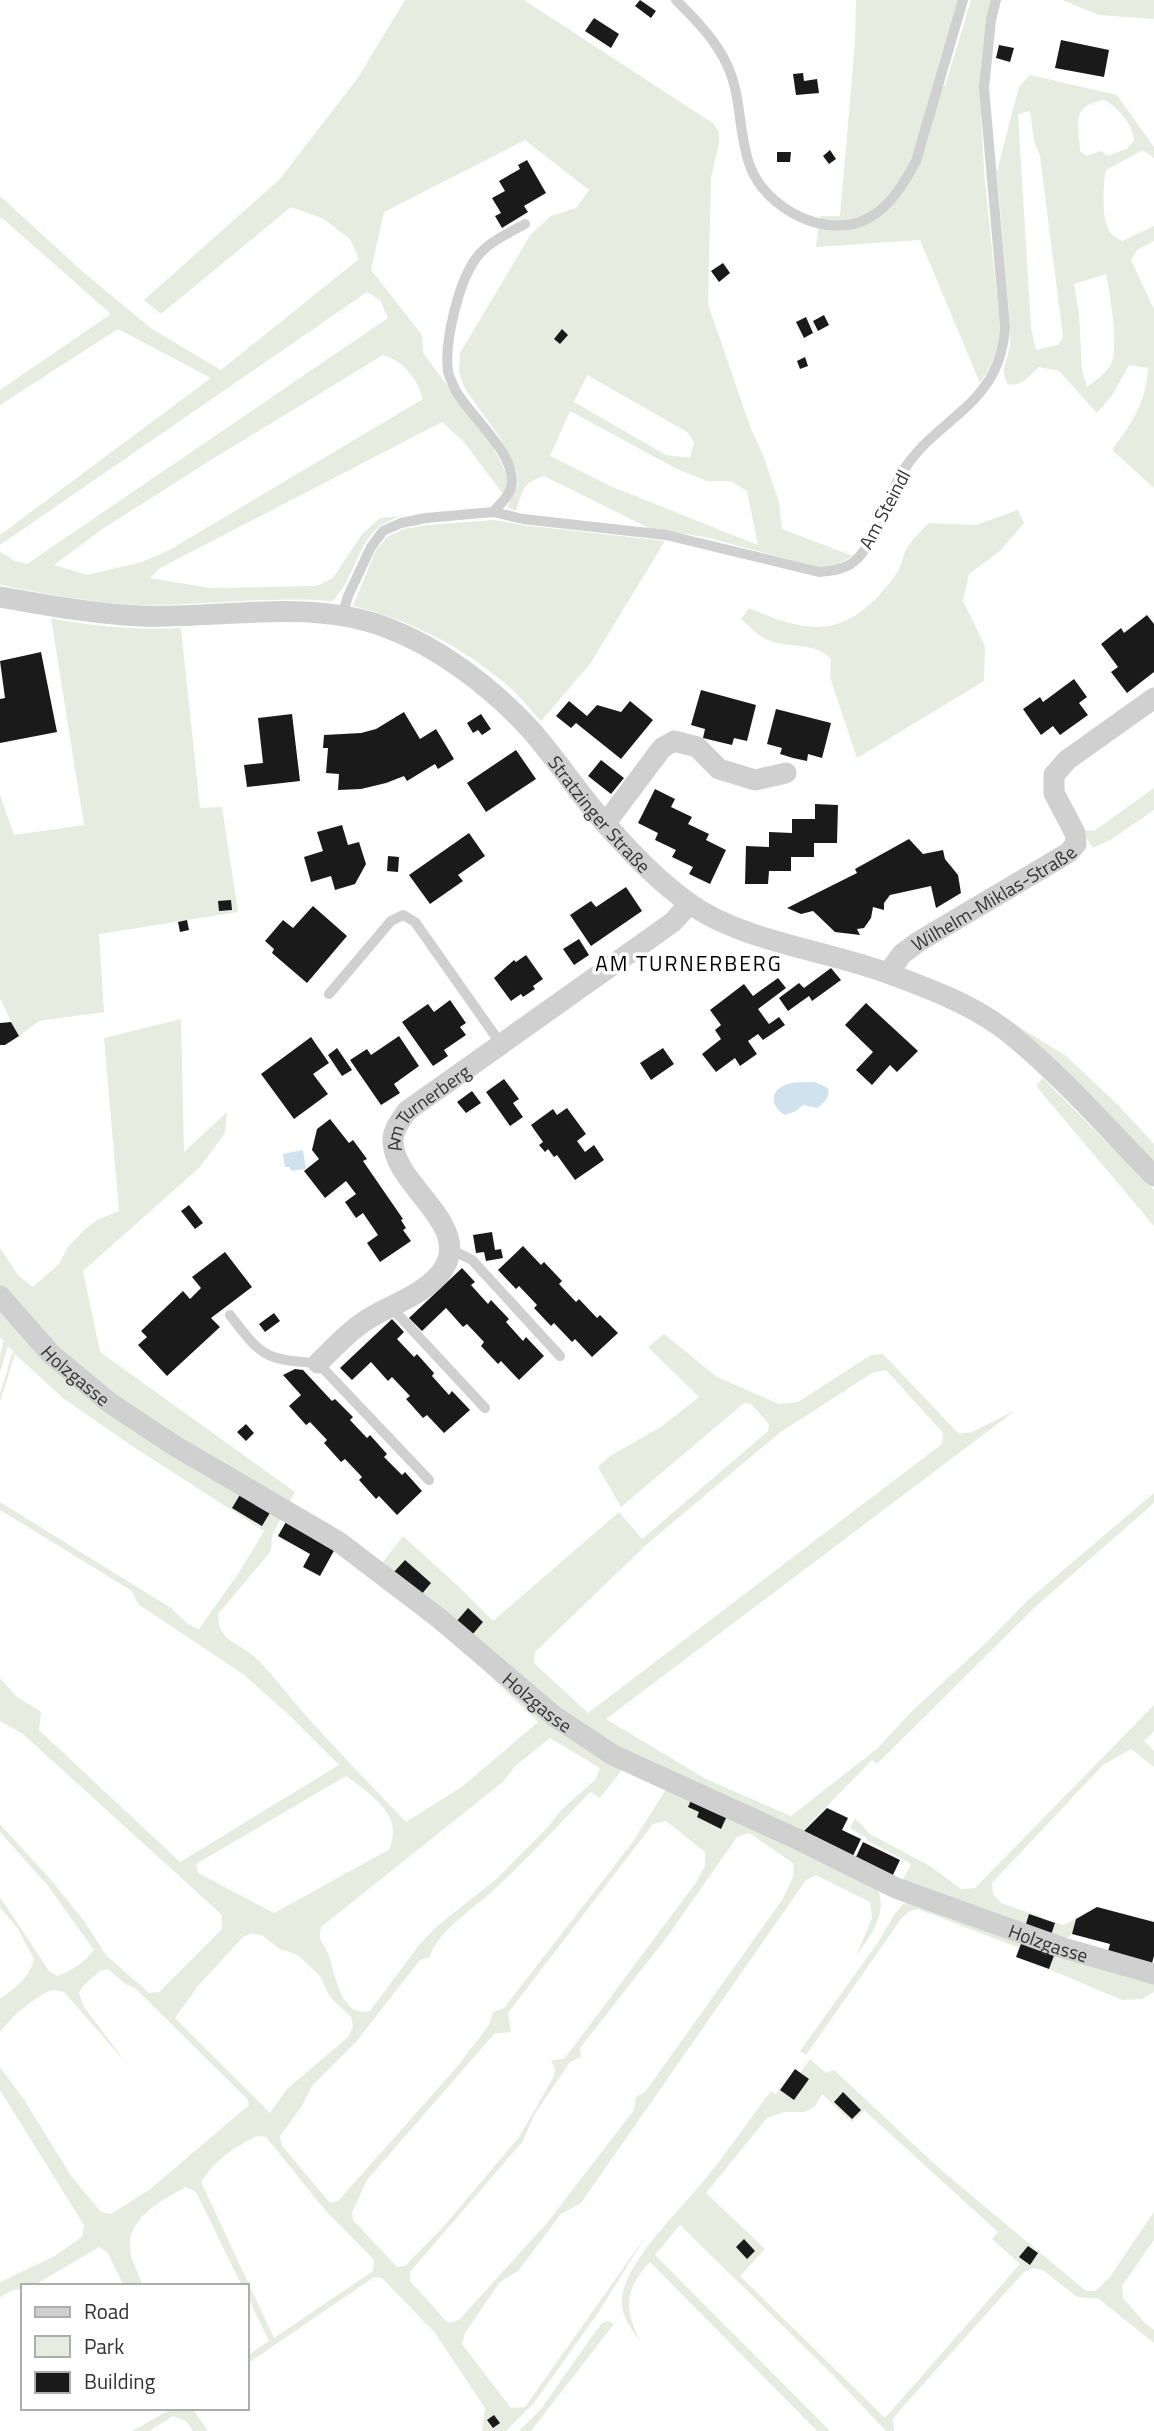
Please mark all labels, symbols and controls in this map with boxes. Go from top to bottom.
street label: Am Steindl [851,464,917,554]
street label: Stratzinger Straße [542,749,658,879]
street label: Wilhelm-Miklas-Straße [905,839,1083,958]
district label: AM TURNERBERG [595,947,783,979]
street label: Am Turnerberg [378,1056,476,1154]
street label: Holzgasse [35,1338,117,1412]
street label: Holzgasse [497,1664,578,1739]
street label: Holzgasse [1005,1915,1092,1969]
legend [21,2284,248,2410]
text: Road [84,2295,129,2327]
text: Park [84,2330,124,2362]
text: Building [84,2365,156,2397]

